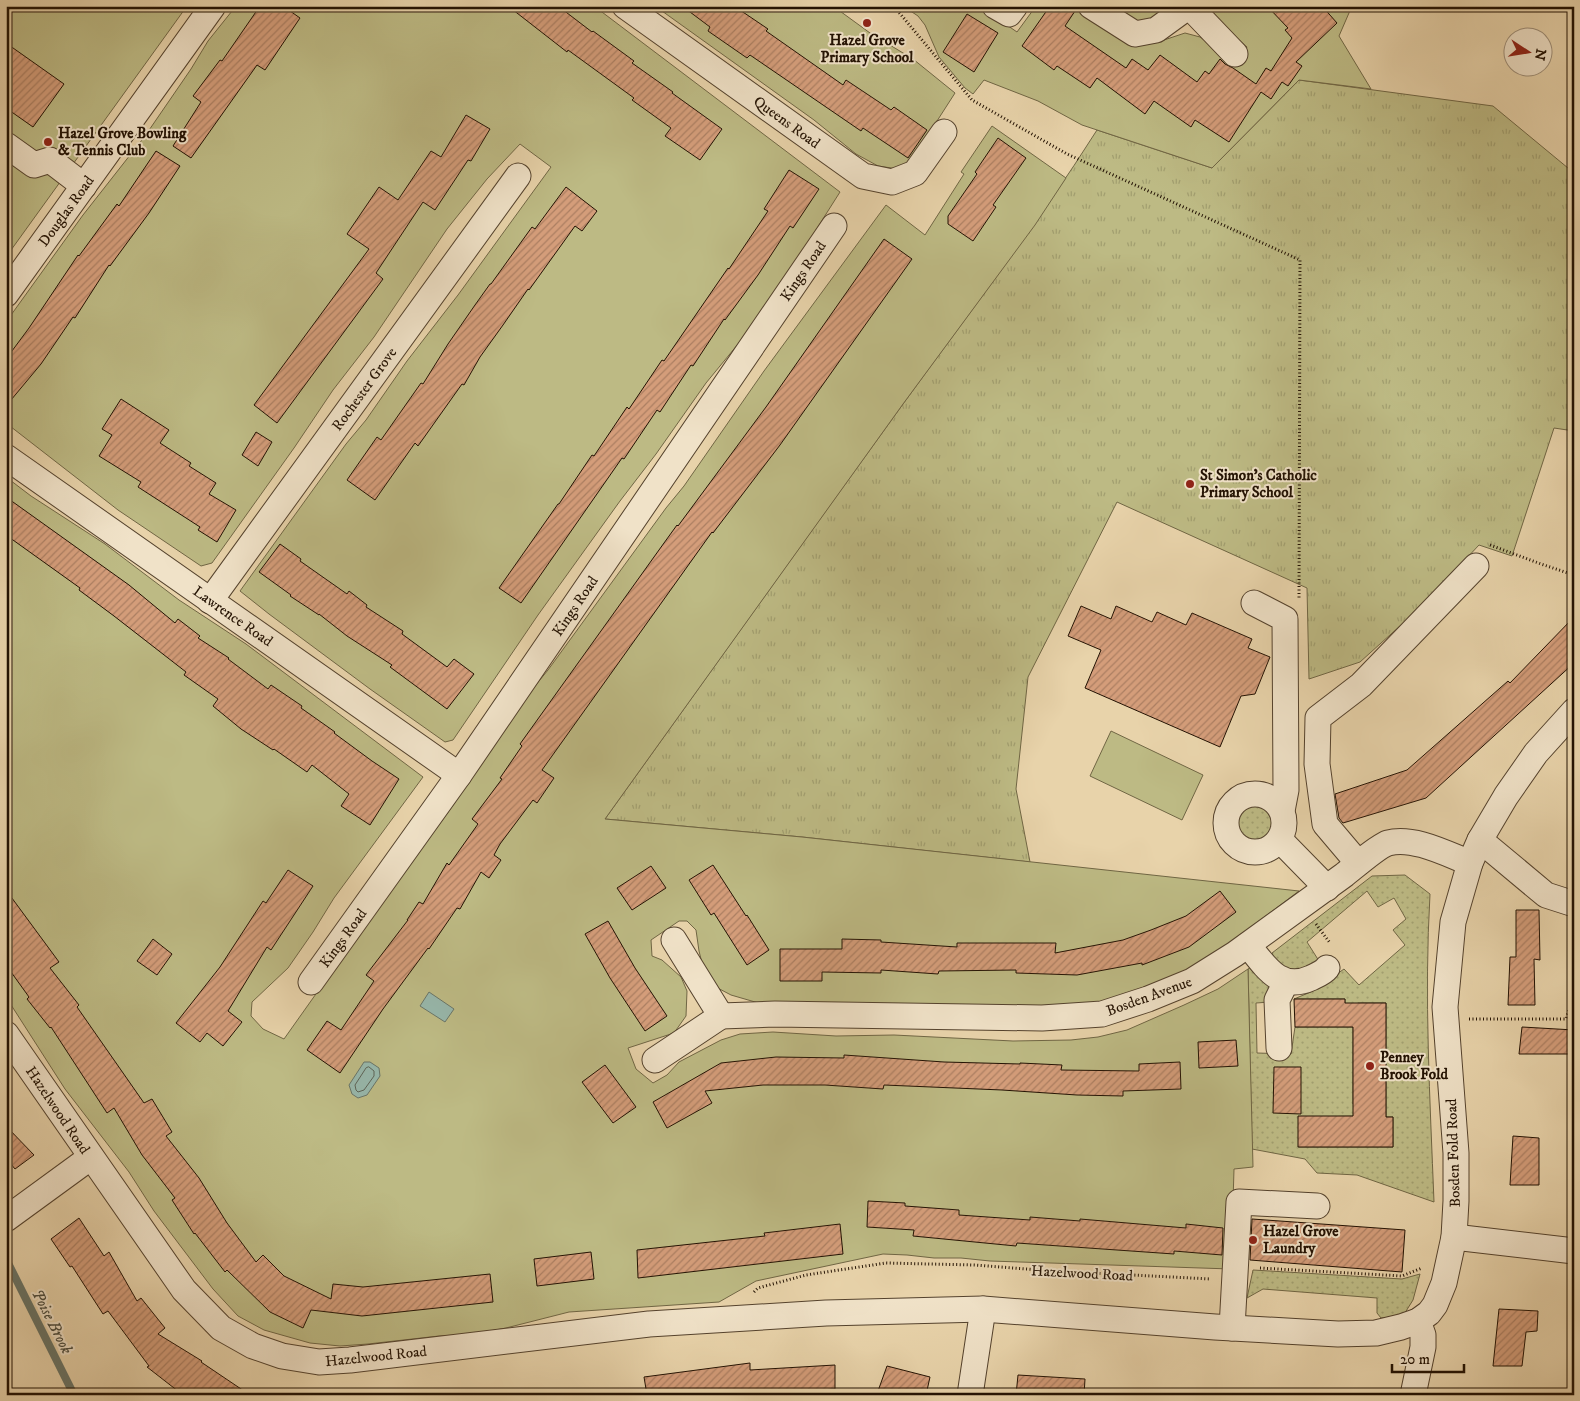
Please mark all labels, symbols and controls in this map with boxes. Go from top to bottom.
marker: Hazel Grove Primary School [861,17,873,29]
north arrow [1502,28,1552,78]
place label: Hazel Grove Primary School [821,31,914,67]
text: N [1530,47,1550,62]
street label: Queens Road [750,92,824,153]
place label: Hazel Grove Bowling & Tennis Club [58,124,187,160]
marker: Hazel Grove Bowling & Tennis Club [42,136,54,148]
street label: Douglas Road [34,172,99,251]
street label: Kings Road [776,237,831,305]
street label: Rochester Grove [328,344,401,435]
place label: St Simon's Catholic Primary School [1200,466,1317,502]
marker: St Simon's Catholic Primary School [1184,478,1196,490]
street label: Kings Road [548,572,603,640]
street label: Lawrence Road [189,582,277,651]
street label: Kings Road [315,904,372,972]
street label: Bosden Avenue [1104,972,1195,1021]
place label: Penney Brook Fold [1380,1048,1449,1084]
marker: Penney Brook Fold [1364,1060,1376,1072]
street label: Hazelwood Road [21,1063,94,1158]
street label: Bosden Fold Road [1442,1098,1465,1208]
place label: Hazel Grove Laundry [1263,1222,1339,1258]
marker: Hazel Grove Laundry [1247,1234,1259,1246]
street label: Hazelwood Road [1031,1261,1134,1286]
water label: Poise Brook [27,1286,77,1358]
scale bar [1392,1341,1465,1373]
street label: Hazelwood Road [324,1342,428,1371]
text: 20 m [1400,1350,1430,1369]

